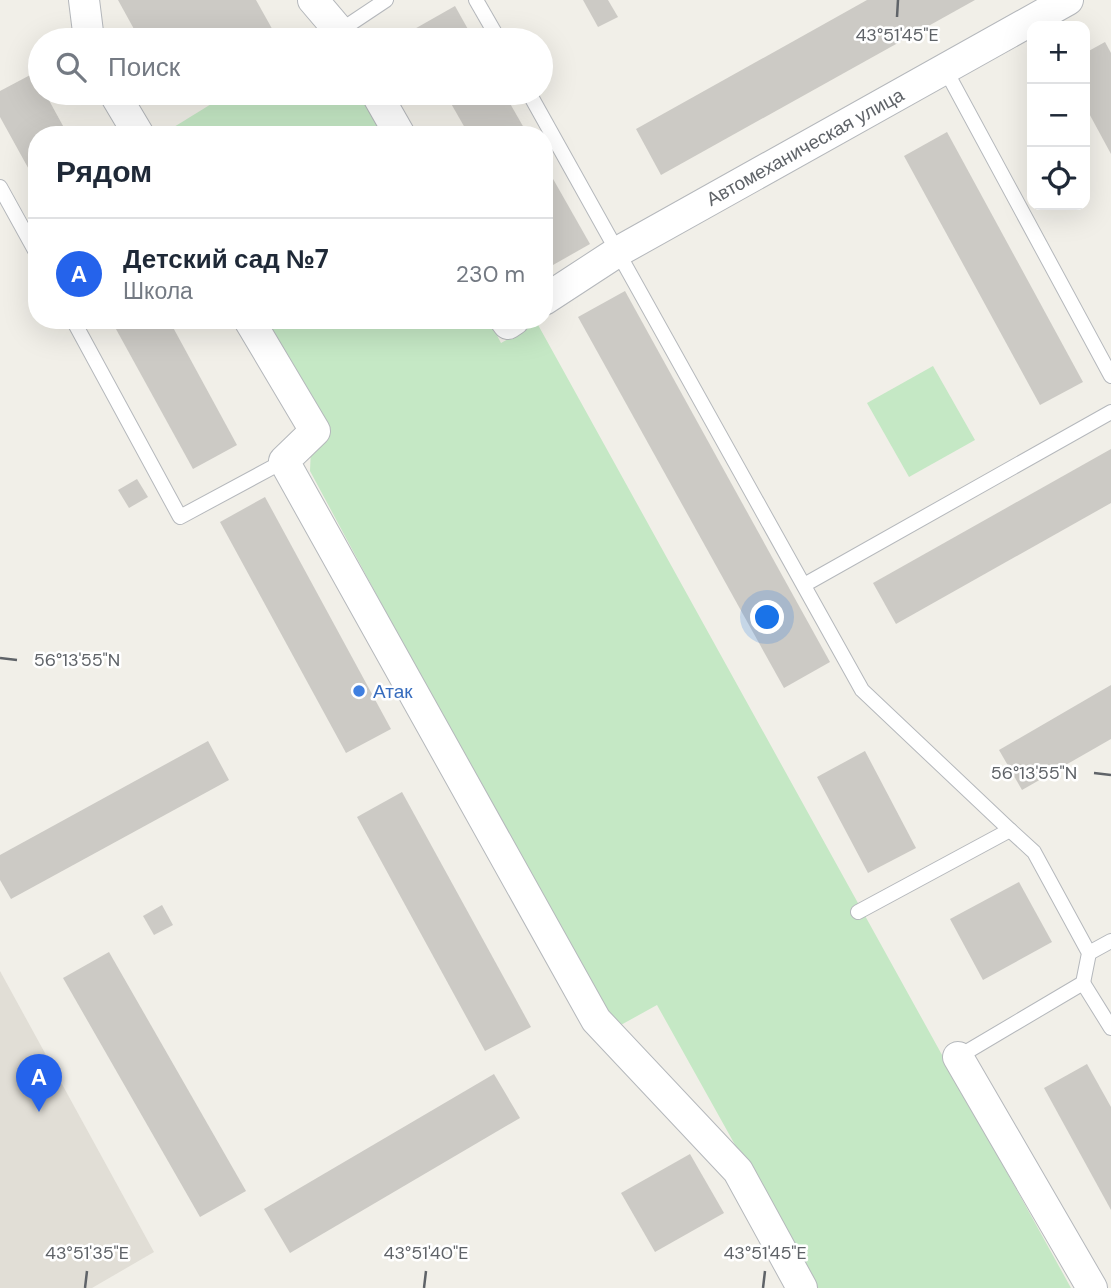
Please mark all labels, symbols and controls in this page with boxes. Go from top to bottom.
map controls [1027,21,1090,210]
button: + [1027,21,1090,84]
text: 43°51'45"E [855,23,939,47]
search box [28,28,553,105]
icon: search [52,48,90,86]
text: Поиск [108,50,180,84]
street label: Автомеханическая улица [702,82,909,212]
button: − [1027,84,1090,147]
button: locate [1027,147,1090,210]
text: Рядом [56,152,152,191]
text: Детский сад №7 [123,242,329,276]
text: A [71,259,87,289]
text: 230 m [456,259,525,289]
text: Школа [123,276,193,306]
your location [750,600,784,634]
text: 56°13'55"N [34,648,120,672]
place label: Атак [373,679,413,704]
marker: Атак [351,683,367,699]
text: 56°13'55"N [991,761,1077,785]
pin: A [16,1054,62,1112]
text: 43°51'35"E [45,1241,129,1265]
text: 43°51'40"E [384,1241,468,1265]
text: 43°51'45"E [723,1241,807,1265]

